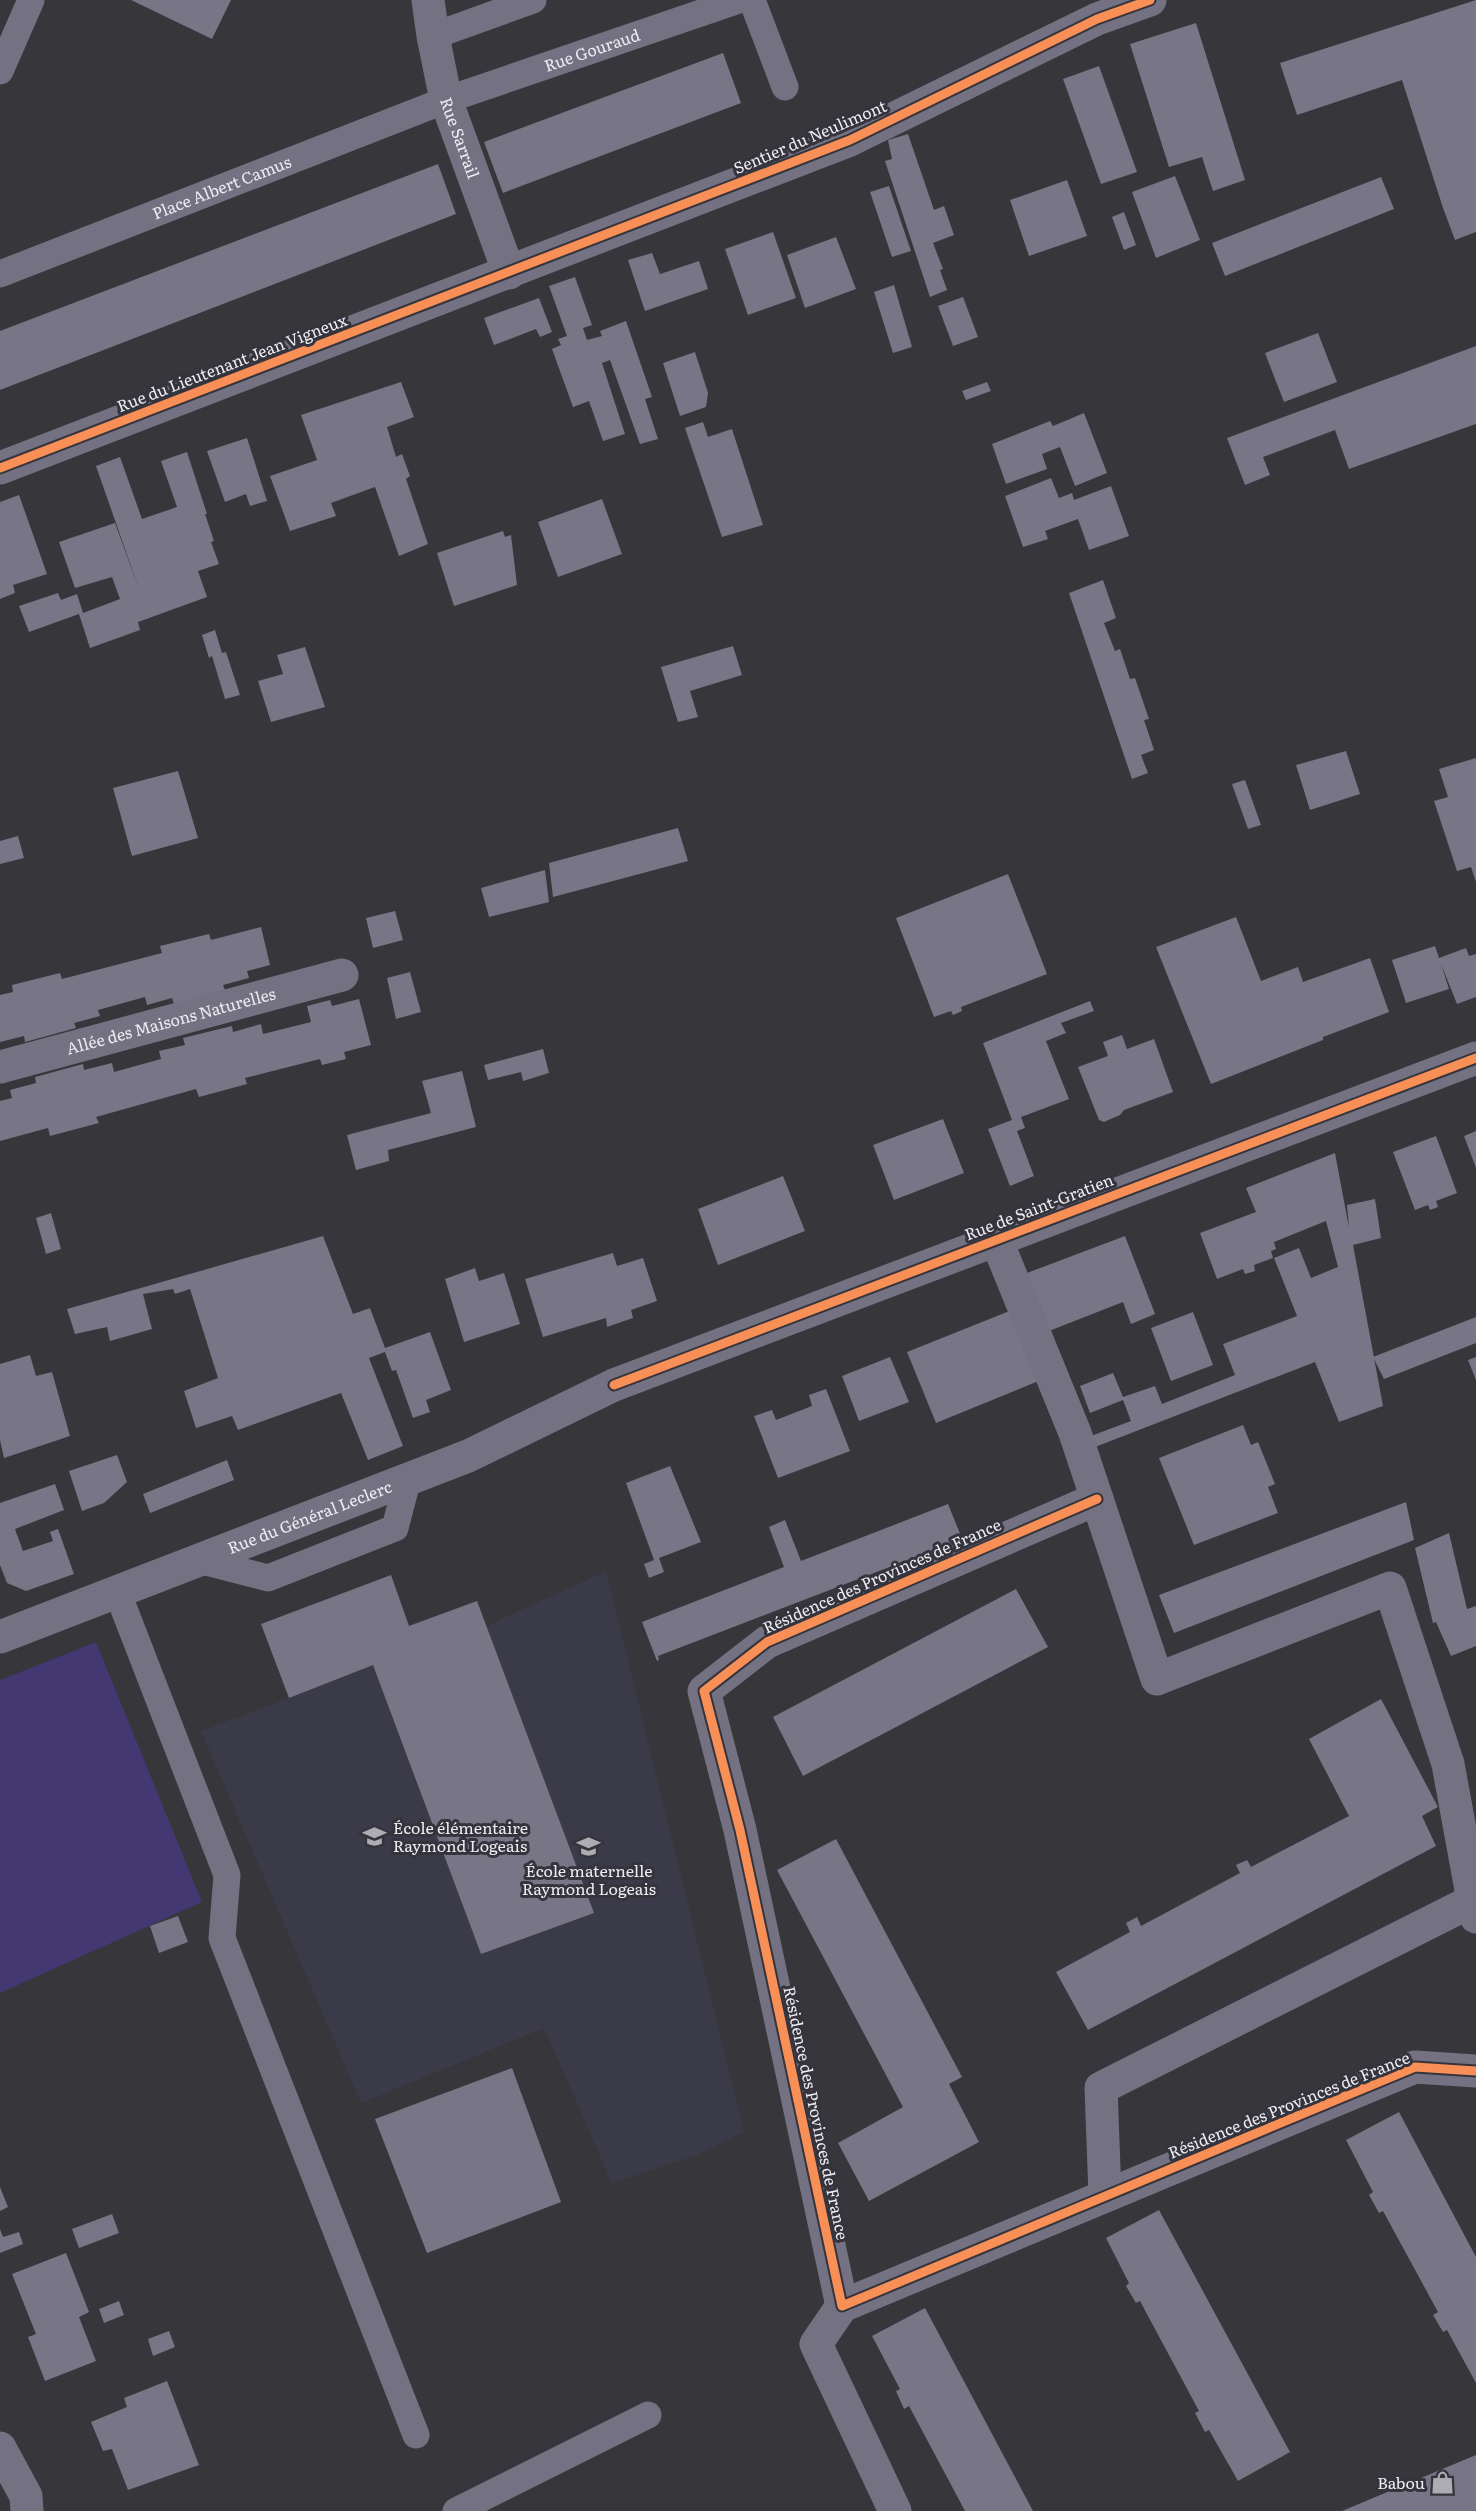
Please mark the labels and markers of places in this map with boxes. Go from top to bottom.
place label: École élémentaire Raymond Logeais [393,1815,528,1857]
school or university icon: École élémentaire Raymond Logeais [362,1824,388,1850]
school or university icon: École maternelle Raymond Logeais [576,1833,602,1859]
place label: École maternelle Raymond Logeais [522,1858,656,1900]
place label: Babou [1377,2470,1425,2494]
shop icon: Babou [1430,2470,1456,2496]

